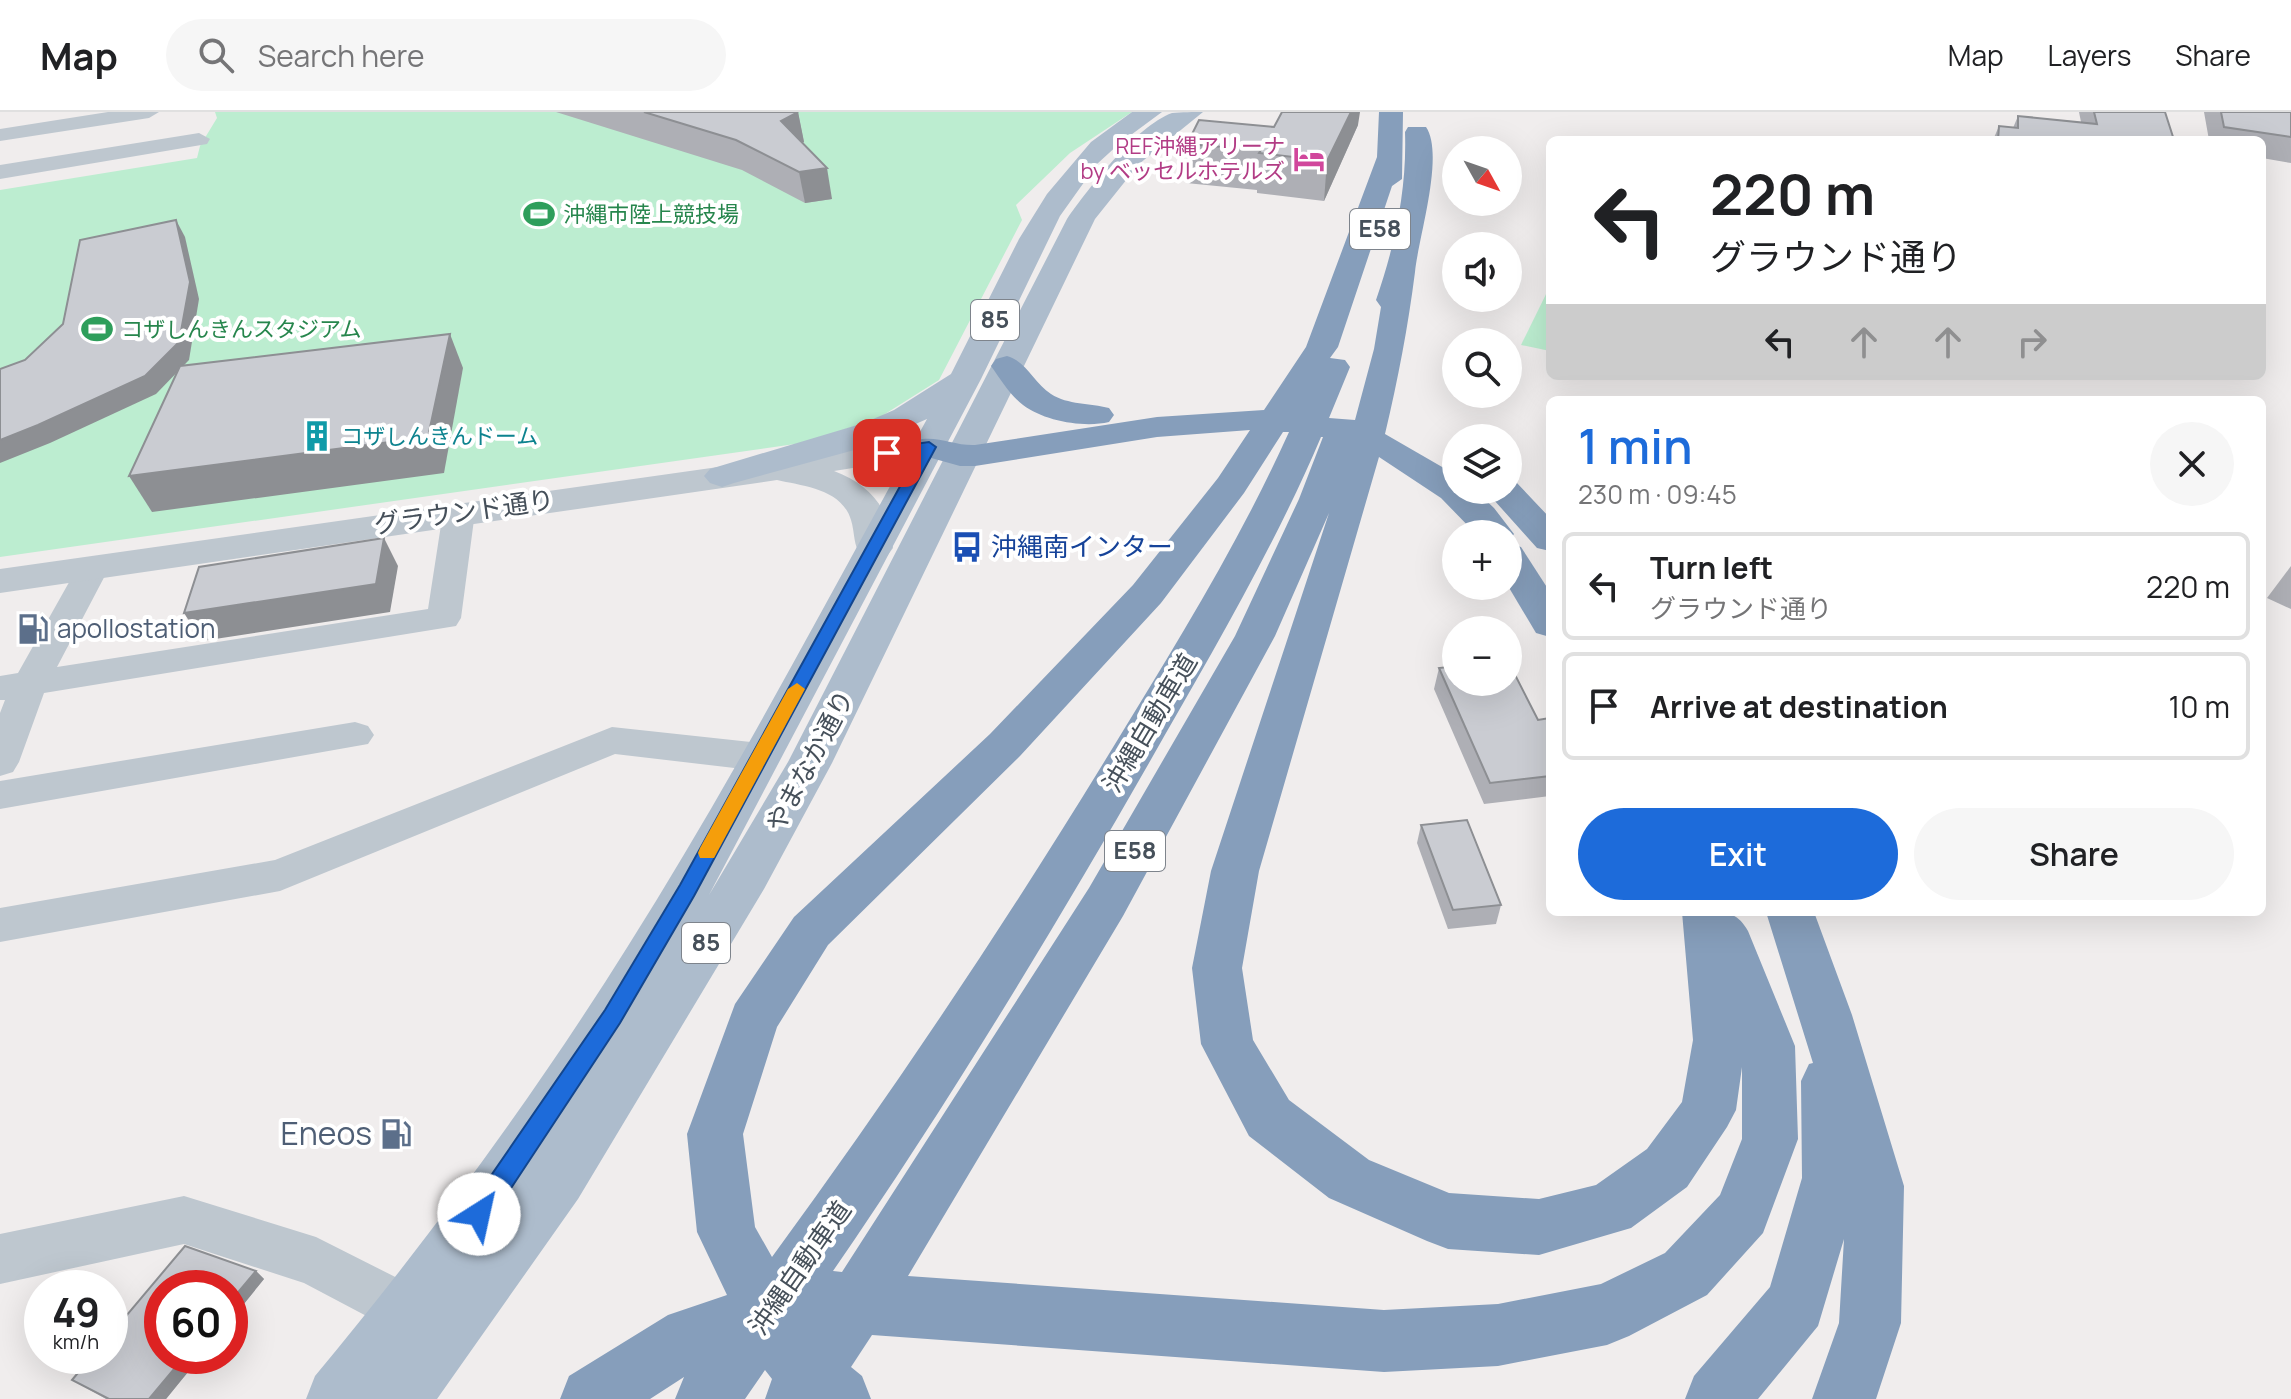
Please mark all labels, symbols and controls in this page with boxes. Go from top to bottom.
search box [166,19,726,91]
text: Map [40,29,118,81]
icon: search [194,33,238,77]
text: Search here [258,35,425,76]
text: Map [1948,36,2004,74]
text: Layers [2048,36,2131,74]
text: Share [2175,36,2251,74]
place label: REF沖縄アリーナ by ベッセルホテルズ [1081,131,1285,186]
north arrow [1442,136,1522,216]
map controls [1442,136,1522,696]
hotel icon: REF沖縄アリーナ by ベッセルホテルズ [1292,142,1326,176]
text: 220 m [1710,155,1875,232]
icon: left [1578,168,1682,272]
sports icon: 沖縄市陸上競技場 [522,197,556,231]
place label: 沖縄市陸上競技場 [563,199,739,229]
road number: E58 [1350,209,1410,249]
button: sound [1442,232,1522,312]
text: グラウンド通り [1710,232,1962,281]
road number: 85 [971,300,1019,340]
sports icon: コザしんきんスタジアム [80,312,114,346]
place label: コザしんきんスタジアム [121,314,361,344]
icon: left [1758,320,1802,364]
icon: ahead [1842,320,1886,364]
icon: ahead [1926,320,1970,364]
icon: right [2010,320,2054,364]
button: search [1442,328,1522,408]
text: 1 min [1578,413,1692,478]
building icon: コザしんきんドーム [300,419,334,453]
pin [853,419,921,487]
place label: コザしんきんドーム [341,421,538,451]
button: close [2150,422,2234,506]
button: layers [1442,424,1522,504]
icon: arrive [865,431,909,475]
text: 230 m · 09:45 [1578,476,1737,512]
street label: グラウンド通り [371,481,556,542]
button: + [1442,520,1522,600]
place label: 沖縄南インター [991,528,1173,564]
bus stop icon: 沖縄南インター [950,530,984,564]
text: Turn left [1650,547,1773,588]
icon: left [1582,564,1626,608]
text: 220 m [2146,566,2230,607]
text: グラウンド通り [1650,590,1832,626]
place label: apollostation [57,610,215,646]
fuel station icon: apollostation [16,612,50,646]
button: − [1442,616,1522,696]
street label: 沖縄自動車道 [1094,646,1205,799]
street label: やまなか通り [757,683,862,838]
icon: arrive [1582,684,1626,728]
text: Arrive at destination [1650,686,1948,727]
text: 10 m [2169,686,2230,727]
button: Exit [1578,808,1898,900]
button: Share [1914,808,2234,900]
road number: E58 [1105,831,1165,871]
road number: 85 [682,923,730,963]
place label: Eneos [281,1111,372,1155]
fuel station icon: Eneos [379,1117,413,1151]
position arrow [437,1172,521,1256]
street label: 沖縄自動車道 [740,1193,859,1342]
speed limit sign: 60 [144,1270,248,1374]
text: 49 [52,1284,100,1339]
text: km/h [53,1328,99,1355]

